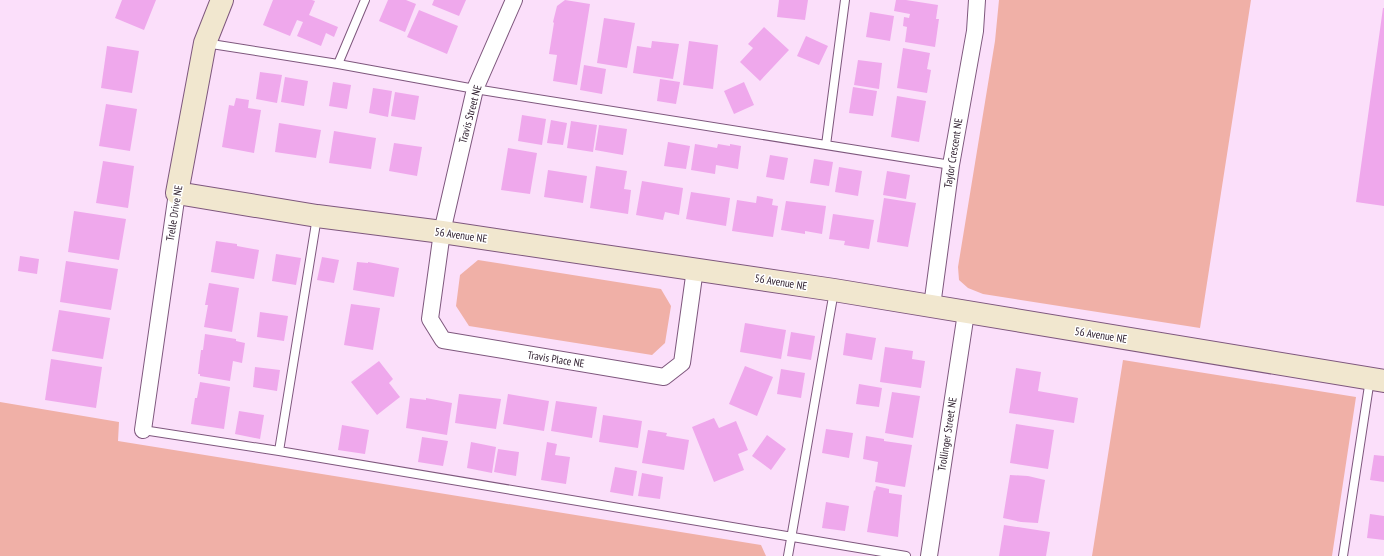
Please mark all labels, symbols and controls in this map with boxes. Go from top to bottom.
street label: Travis Street NE [455,83,485,145]
street label: Taylor Crescent NE [941,117,965,189]
street label: Trelle Drive NE [163,184,185,242]
street label: 56 Avenue NE [434,224,488,246]
street label: 56 Avenue NE [754,271,808,293]
street label: 56 Avenue NE [1074,324,1128,346]
street label: Travis Place NE [527,348,586,370]
street label: Trollinger Street NE [934,396,960,472]

